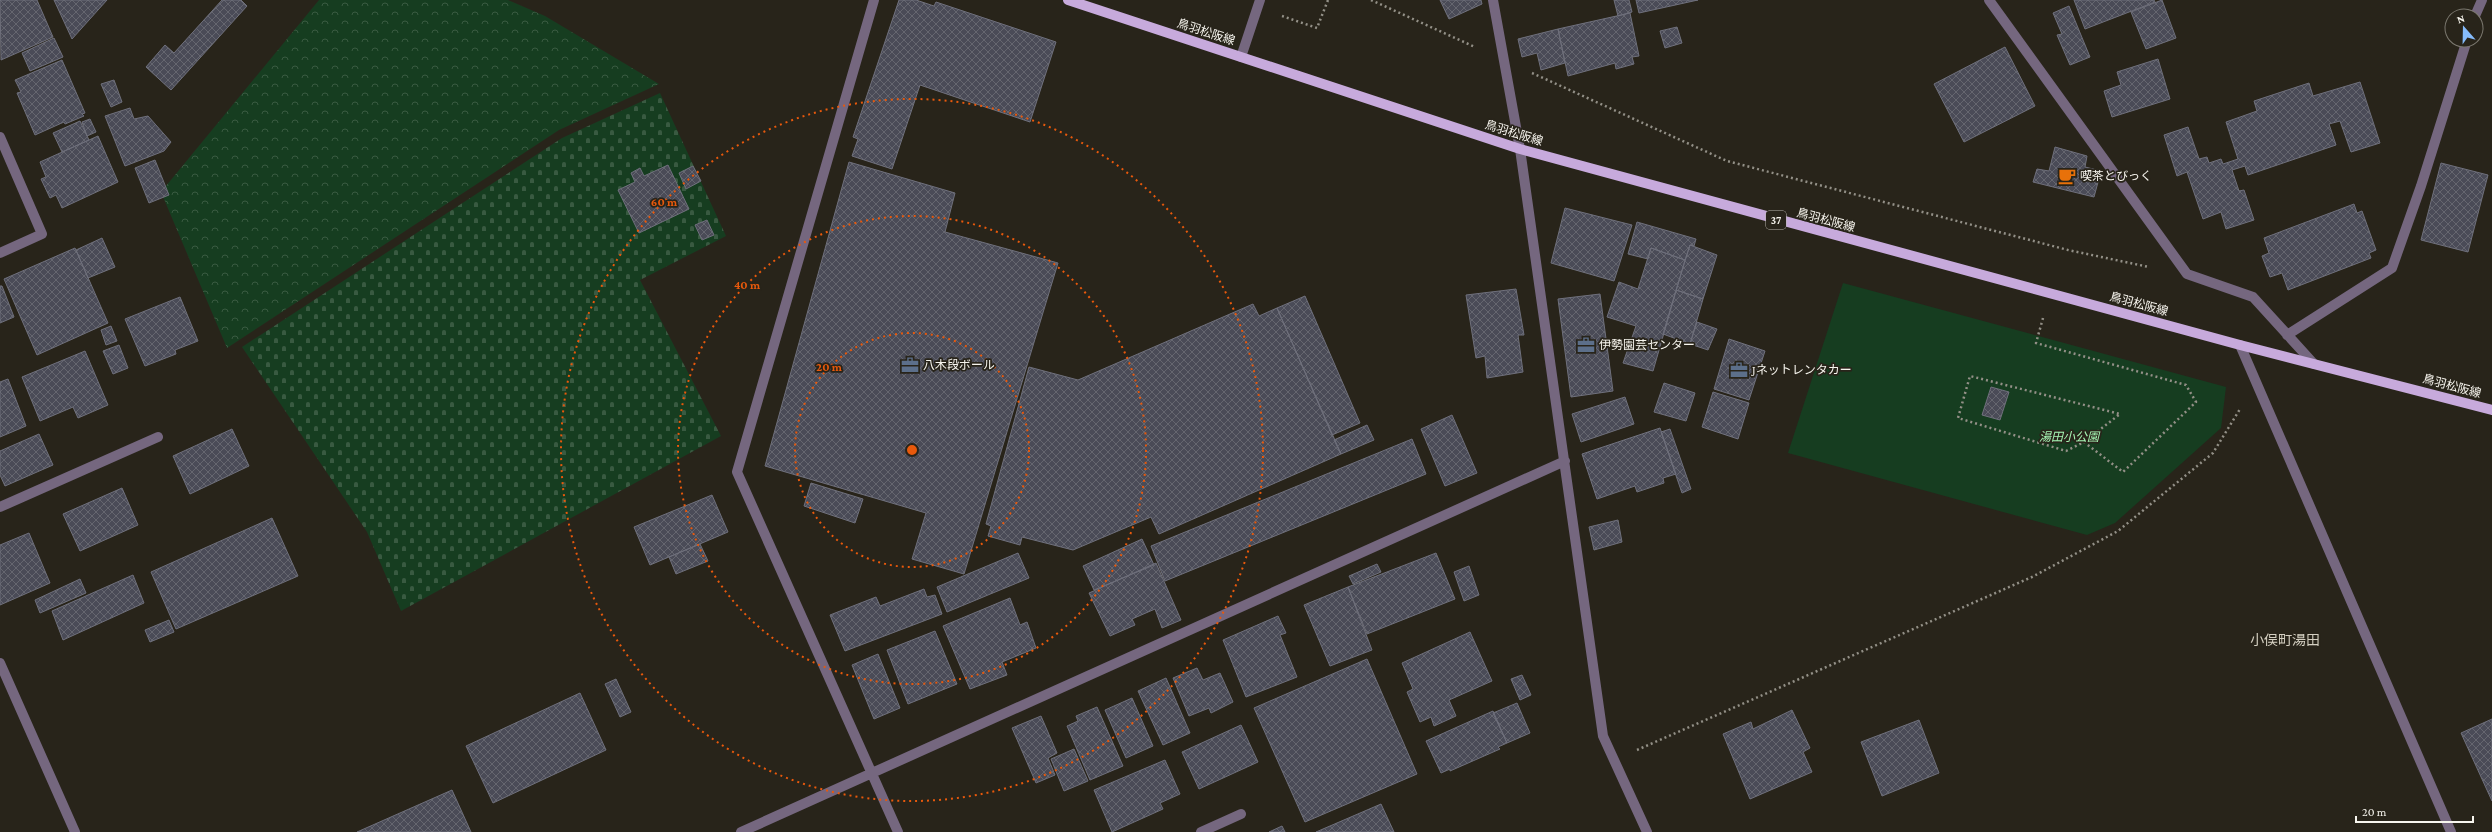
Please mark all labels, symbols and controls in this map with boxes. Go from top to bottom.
north arrow [2444,8,2484,48]
text: N [2455,12,2467,26]
street label: 鳥羽松阪線 [1175,16,1237,48]
street label: 鳥羽松阪線 [1483,118,1545,148]
cafe icon: 喫茶とびっく [2057,166,2077,186]
place label: 喫茶とびっく [2080,169,2152,183]
text: 60 m [651,195,678,209]
street label: 鳥羽松阪線 [1795,205,1857,235]
road number: 37 [1766,211,1786,229]
text: 40 m [734,278,761,292]
street label: 鳥羽松阪線 [2108,289,2170,319]
office icon: 伊勢園芸センター [1576,335,1596,355]
place label: 伊勢園芸センター [1599,338,1695,352]
office icon: 八木段ボール [900,355,920,375]
place label: 八木段ボール [923,358,995,372]
text: 20 m [816,360,843,374]
office icon: Jネットレンタカー [1729,360,1749,380]
place label: Jネットレンタカー [1751,363,1852,377]
street label: 鳥羽松阪線 [2421,371,2483,401]
park label: 湯田小公園 [2039,430,2101,444]
centre of rings [905,443,919,457]
district label: 小俣町湯田 [2250,632,2320,648]
scale bar [2356,798,2473,824]
text: 20 m [2362,805,2387,819]

